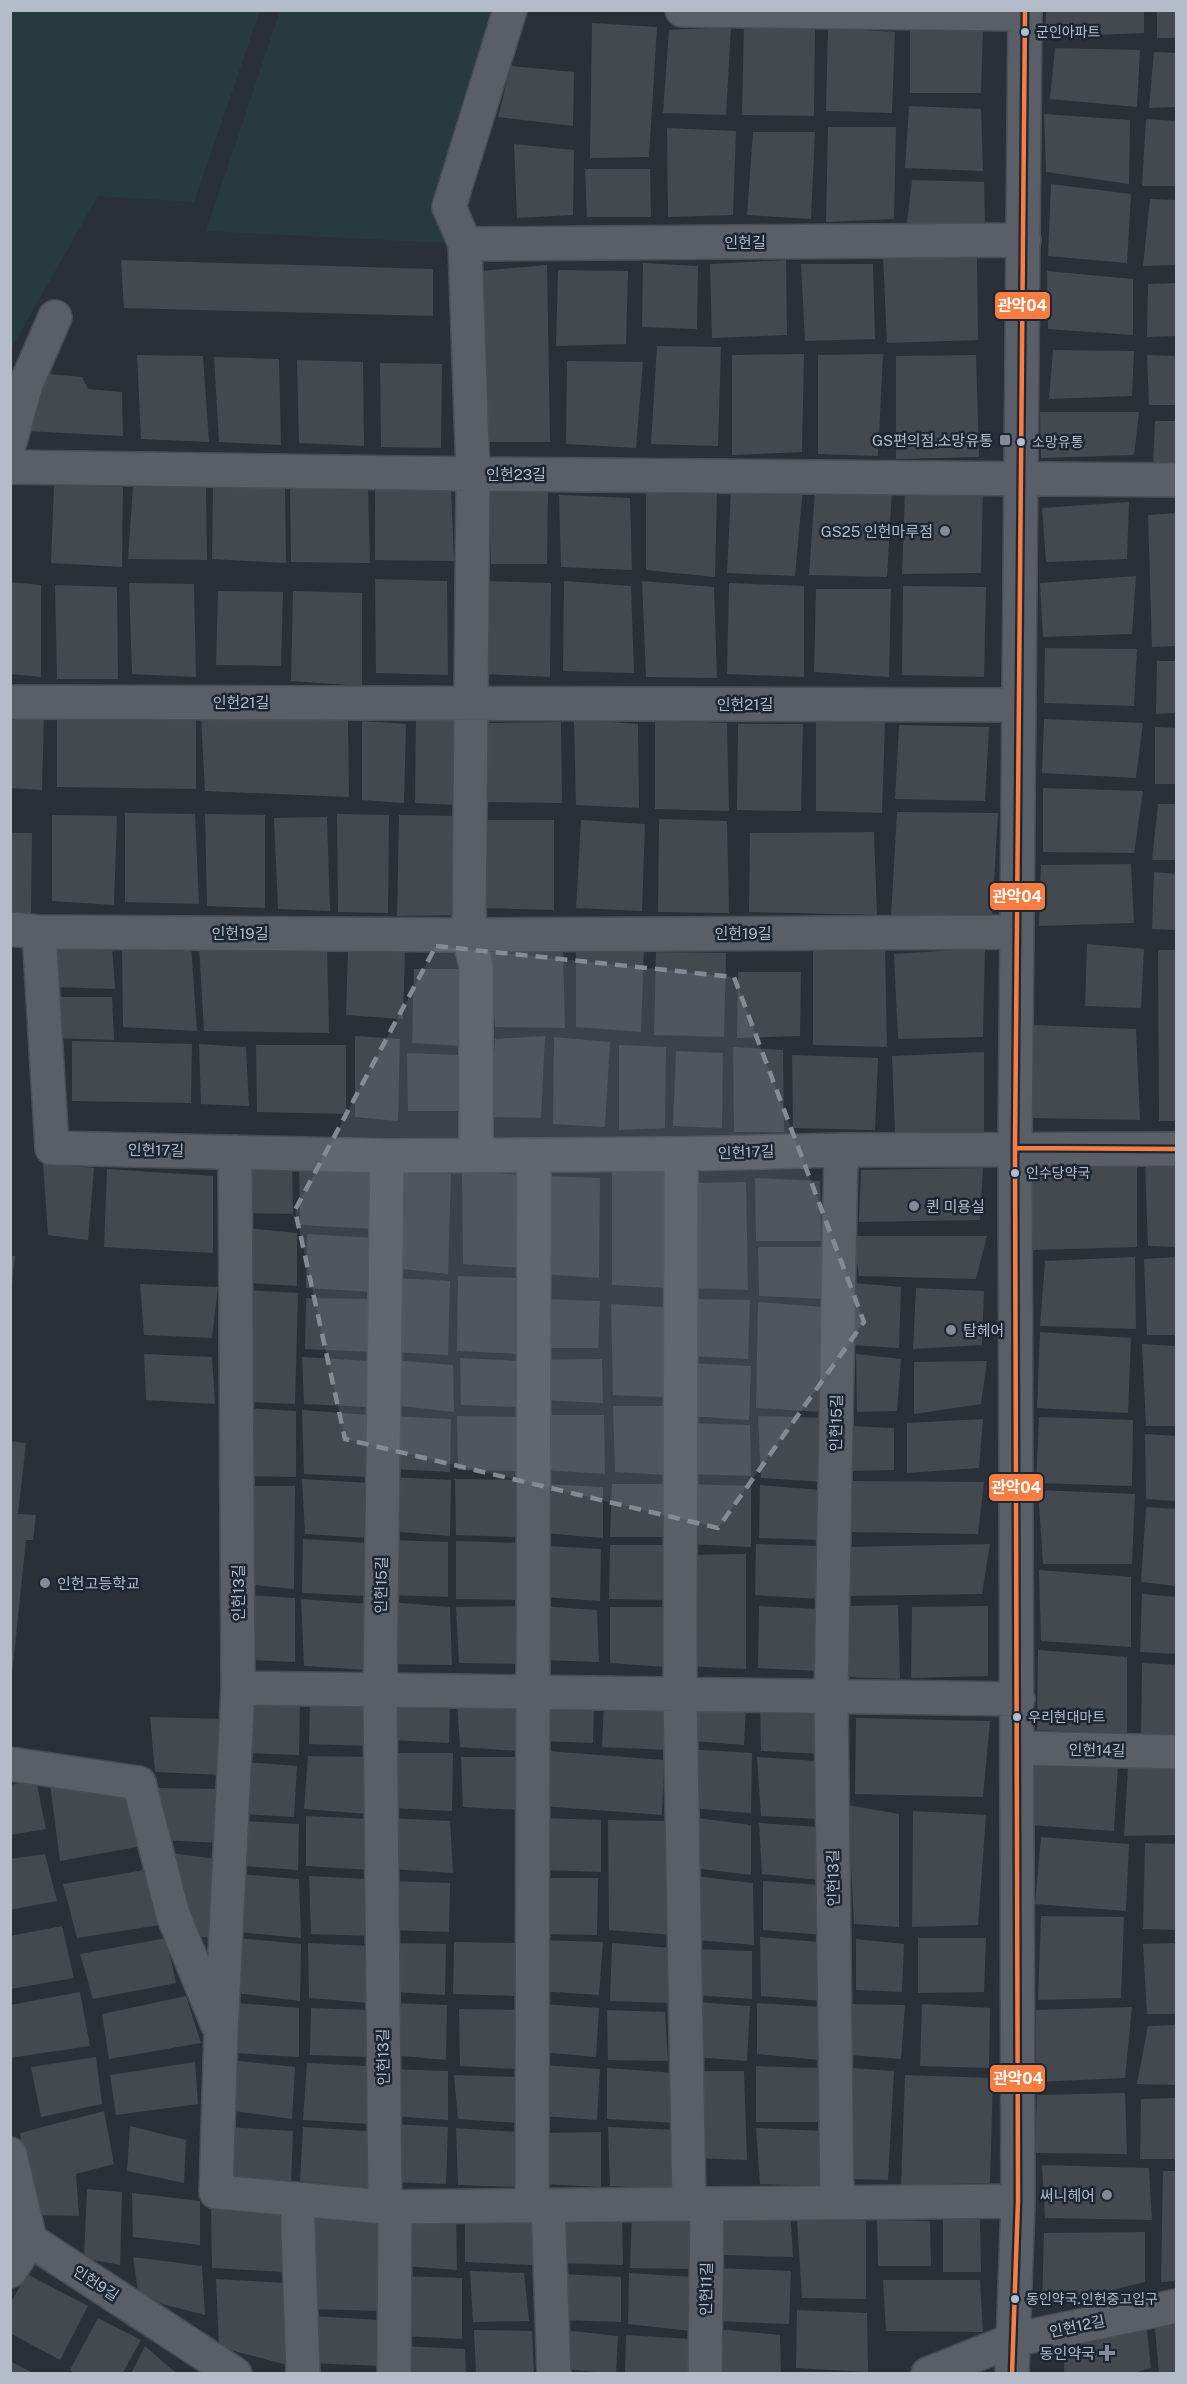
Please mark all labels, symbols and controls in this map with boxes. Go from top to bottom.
place label: 군인아파트 [1036,24,1101,40]
marker: 군인아파트 [1019,26,1031,38]
street label: 인헌길 [724,234,766,251]
line badge: 관악04 [994,291,1051,320]
text: 관악04 [997,296,1048,315]
place label: GS편의점.소망유통 [872,432,993,449]
marker: GS편의점.소망유통 [998,433,1012,447]
place label: 소망유통 [1032,434,1084,450]
marker: 소망유통 [1015,436,1027,448]
street label: 인헌23길 [486,466,546,483]
place label: GS25 인헌마루점 [821,523,933,540]
marker: GS25 인헌마루점 [938,524,952,538]
street label: 인헌21길 [213,694,269,711]
street label: 인헌21길 [717,696,773,713]
line badge: 관악04 [989,882,1046,911]
text: 관악04 [992,887,1043,906]
street label: 인헌19길 [212,925,268,942]
street label: 인헌19길 [715,925,771,942]
street label: 인헌17길 [128,1141,184,1159]
street label: 인헌17길 [717,1143,775,1161]
place label: 인수당약국 [1026,1165,1091,1181]
marker: 인수당약국 [1009,1167,1021,1179]
place label: 퀸 미용실 [926,1198,985,1215]
marker: 퀸 미용실 [907,1199,921,1213]
place label: 탑헤어 [963,1322,1004,1339]
marker: 탑헤어 [944,1323,958,1337]
street label: 인헌15길 [827,1394,845,1452]
line badge: 관악04 [988,1473,1044,1502]
text: 관악04 [991,1478,1042,1497]
street label: 인헌15길 [372,1556,390,1614]
street label: 인헌13길 [230,1565,247,1621]
place label: 인헌고등학교 [57,1575,140,1592]
marker: 인헌고등학교 [38,1576,52,1590]
place label: 우리현대마트 [1028,1709,1105,1725]
marker: 우리현대마트 [1011,1711,1023,1723]
street label: 인헌14길 [1068,1741,1126,1759]
street label: 인헌13길 [824,1849,842,1907]
street label: 인헌13길 [374,2028,392,2086]
line badge: 관악04 [989,2064,1046,2093]
text: 관악04 [993,2069,1044,2088]
place label: 써니헤어 [1040,2187,1095,2204]
marker: 써니헤어 [1100,2188,1114,2202]
street label: 인헌9길 [70,2262,122,2304]
street label: 인헌11길 [697,2262,715,2316]
place label: 동인약국.인헌중고입구 [1026,2291,1158,2307]
marker: 동인약국.인헌중고입구 [1009,2293,1021,2305]
street label: 인헌12길 [1048,2312,1106,2340]
place label: 동인약국 [1040,2345,1095,2362]
marker: 동인약국 [1100,2346,1114,2360]

